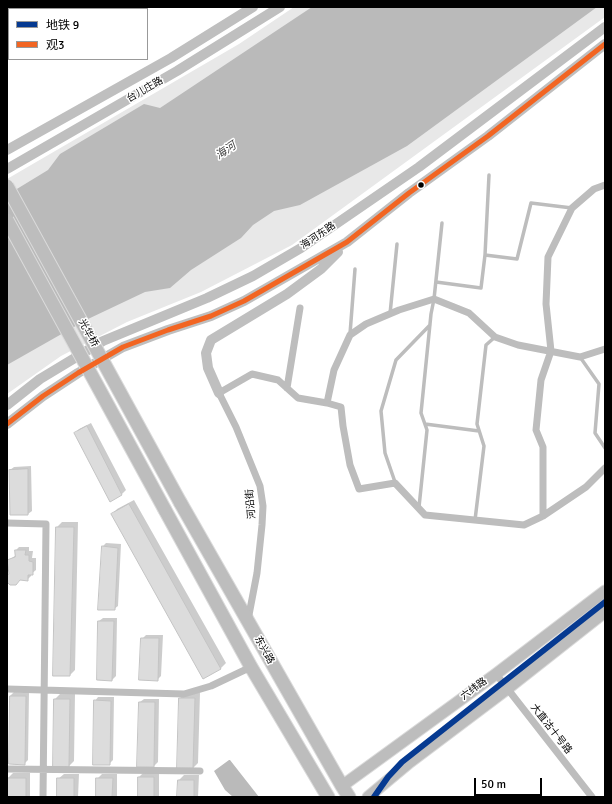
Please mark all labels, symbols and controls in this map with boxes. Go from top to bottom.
legend [8,8,148,60]
text: 地铁 9 [46,18,79,33]
text: 观3 [46,38,64,53]
street label: 台儿庄路 [125,75,165,105]
water label: 海河 [213,139,239,163]
unlabelled marker [416,180,426,190]
street label: 海河东路 [298,220,338,252]
street label: 光华桥 [75,317,101,349]
street label: 河沿街 [244,489,258,519]
street label: 东兴路 [251,634,277,666]
street label: 六纬路 [458,675,490,703]
street label: 大直沽十号路 [528,702,574,756]
scale bar [476,770,544,796]
text: 50 m [481,777,506,792]

